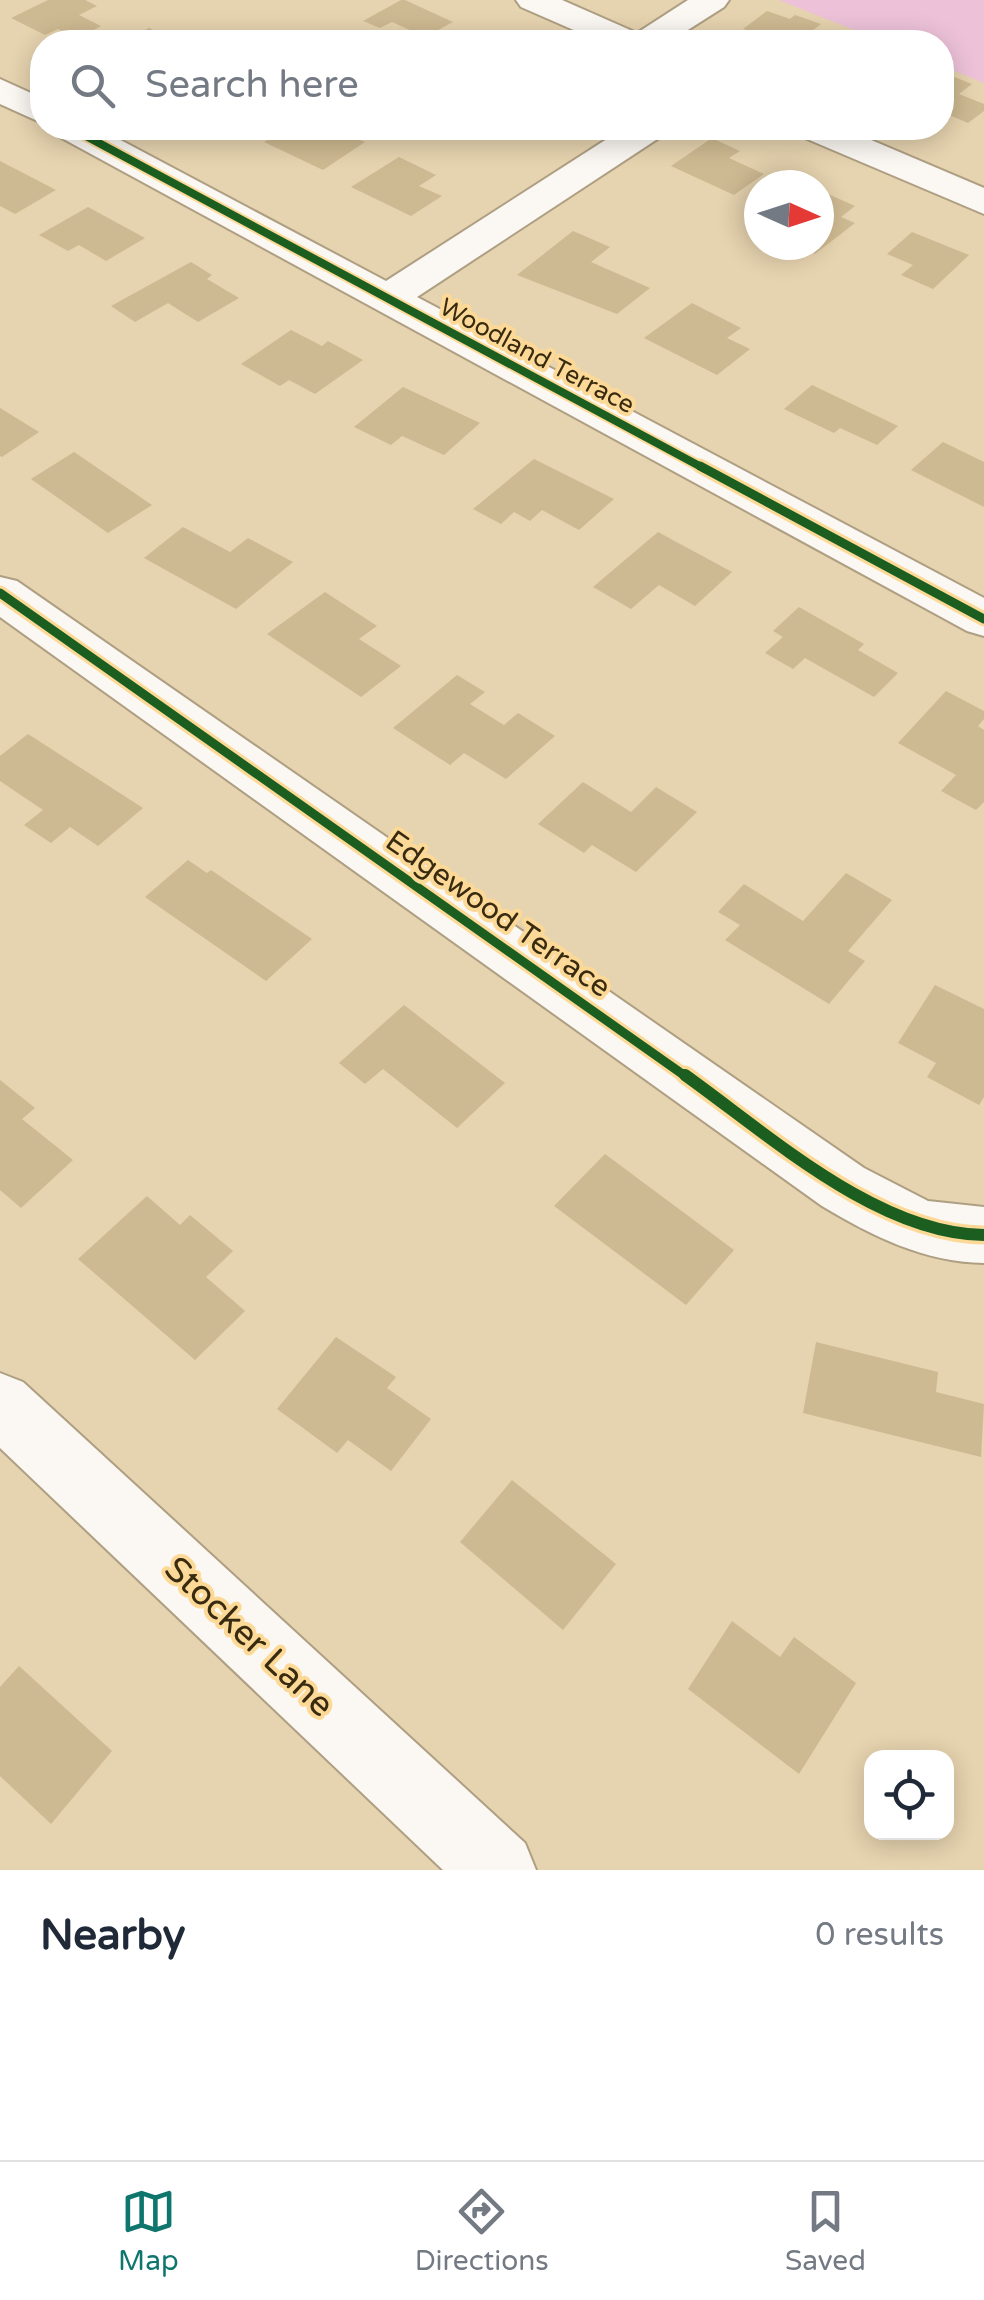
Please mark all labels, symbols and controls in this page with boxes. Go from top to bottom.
search box [30,30,954,140]
icon: search [65,58,120,113]
text: Search here [145,62,359,108]
north arrow [744,170,834,260]
street label: Woodland Terrace [434,292,640,420]
street label: Edgewood Terrace [378,823,618,1005]
street label: Stocker Lane [156,1548,342,1726]
map controls [864,1750,954,1840]
button: locate [864,1750,954,1840]
text: Nearby [40,1910,185,1961]
text: 0 results [815,1916,944,1954]
tab: Map [118,2184,179,2278]
tab: Directions [415,2184,549,2278]
tab: Saved [785,2184,866,2278]

